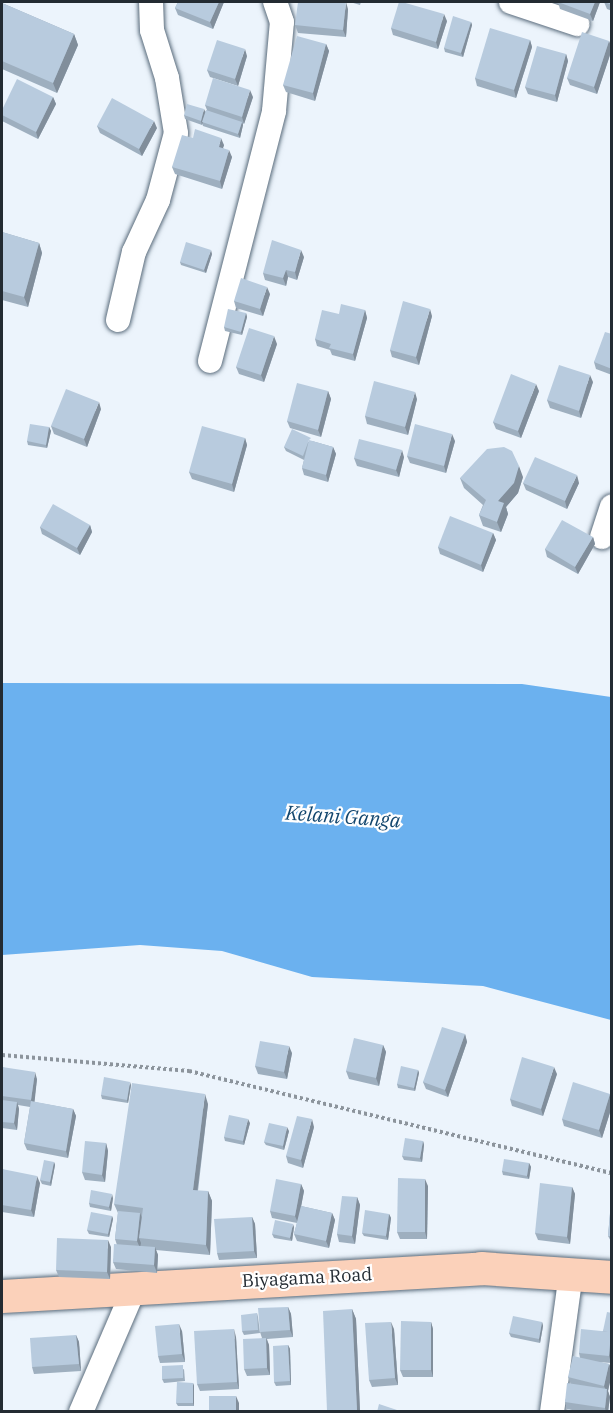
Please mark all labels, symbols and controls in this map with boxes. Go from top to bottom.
water label: Kelani Ganga [285,800,401,832]
street label: Biyagama Road [241,1264,373,1292]

